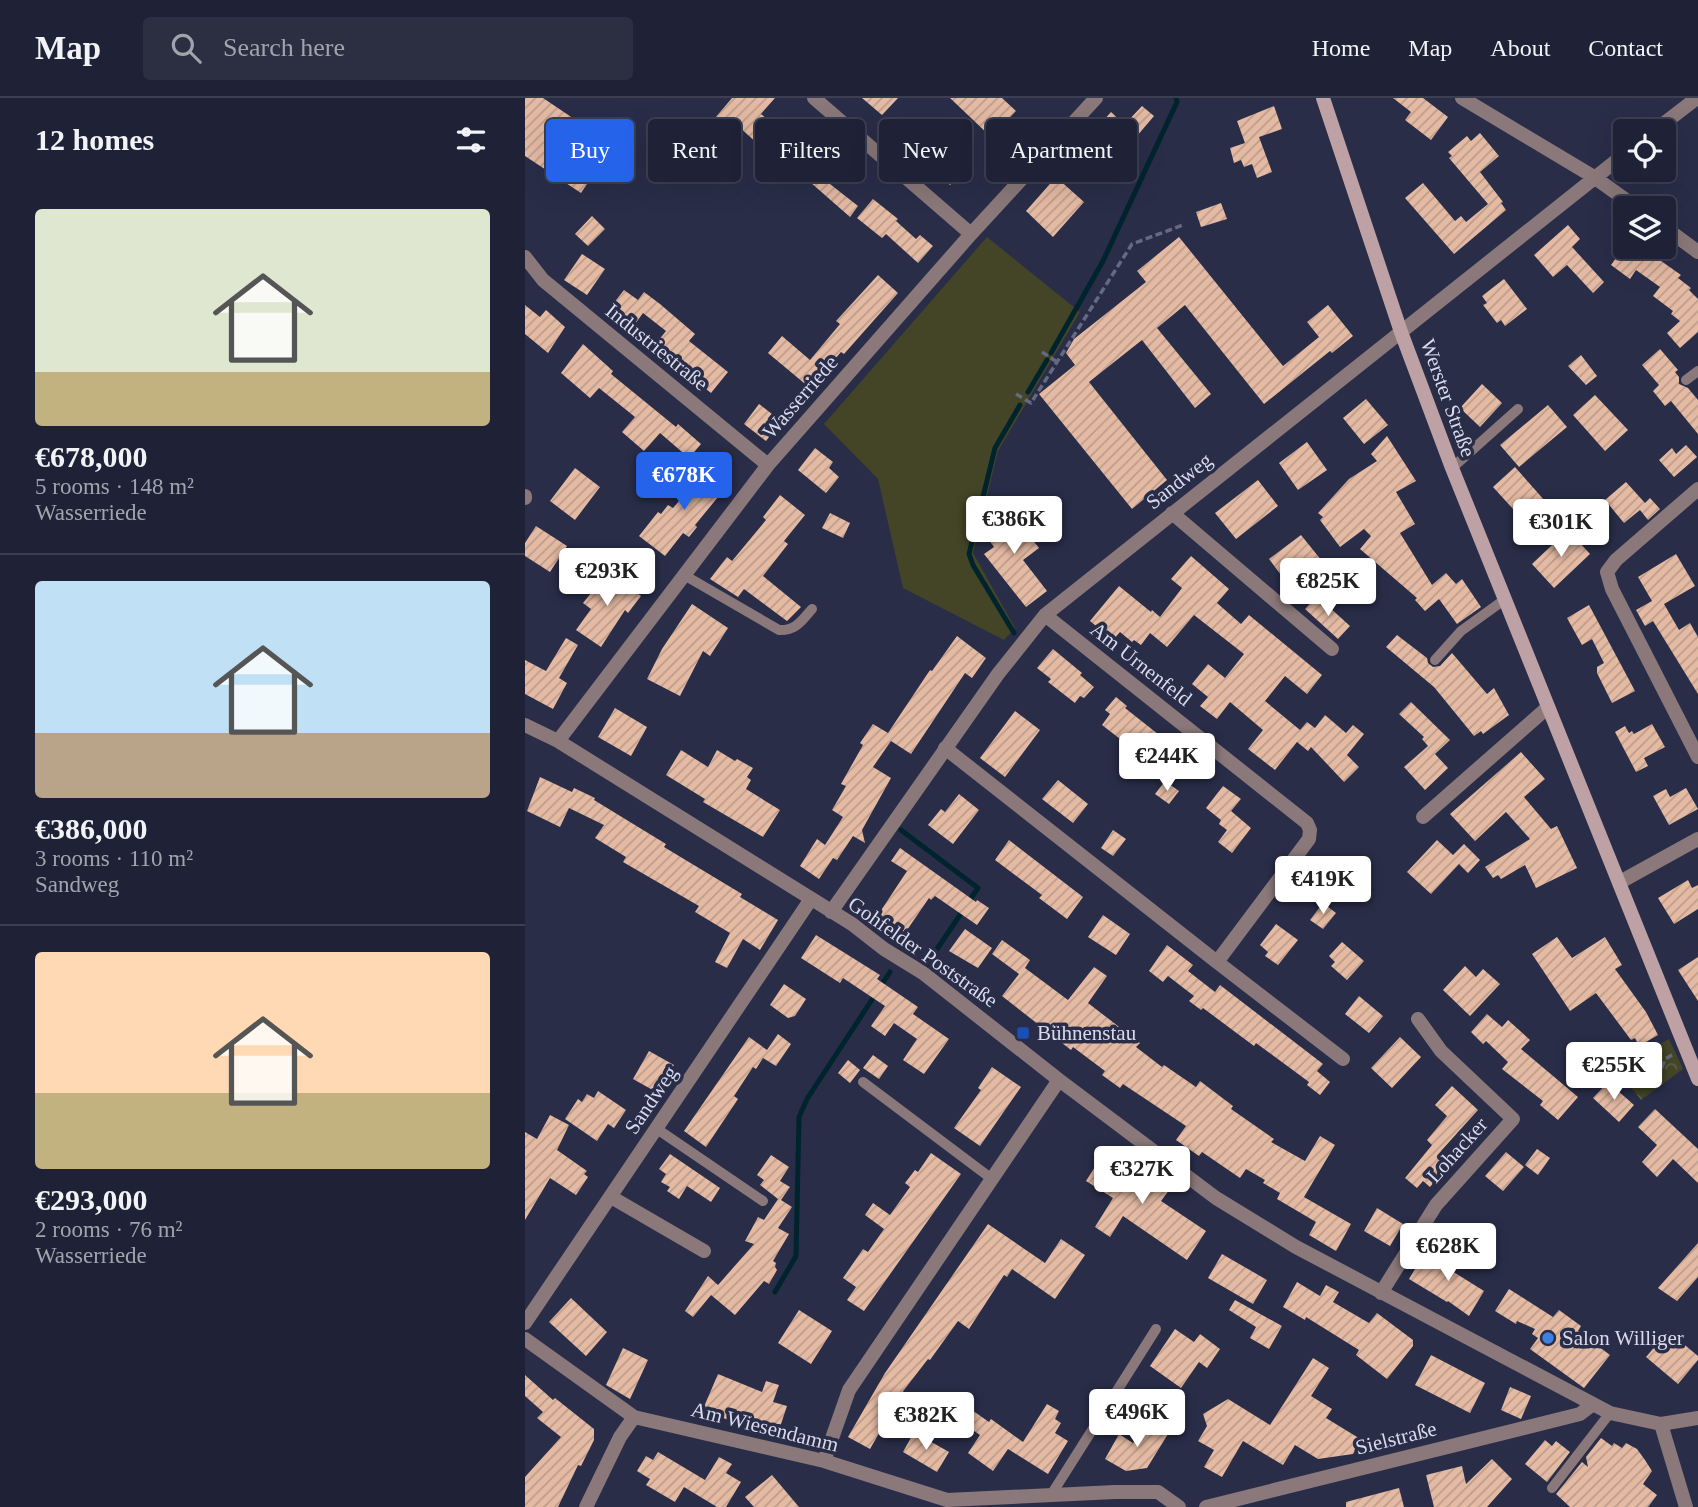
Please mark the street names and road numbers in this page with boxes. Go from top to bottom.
street label: Industriestraße [601,298,713,396]
street label: Werster Straße [1416,336,1480,460]
street label: Wasserriede [757,351,843,443]
street label: Sandweg [1141,448,1217,514]
street label: Am Urnenfeld [1086,617,1197,711]
street label: Gohfelder Poststraße [844,891,1002,1013]
street label: Sandweg [620,1061,683,1139]
street label: Lohacker [1422,1113,1492,1187]
street label: Am Wiesendamm [689,1397,841,1457]
street label: Sielstraße [1353,1416,1439,1460]

